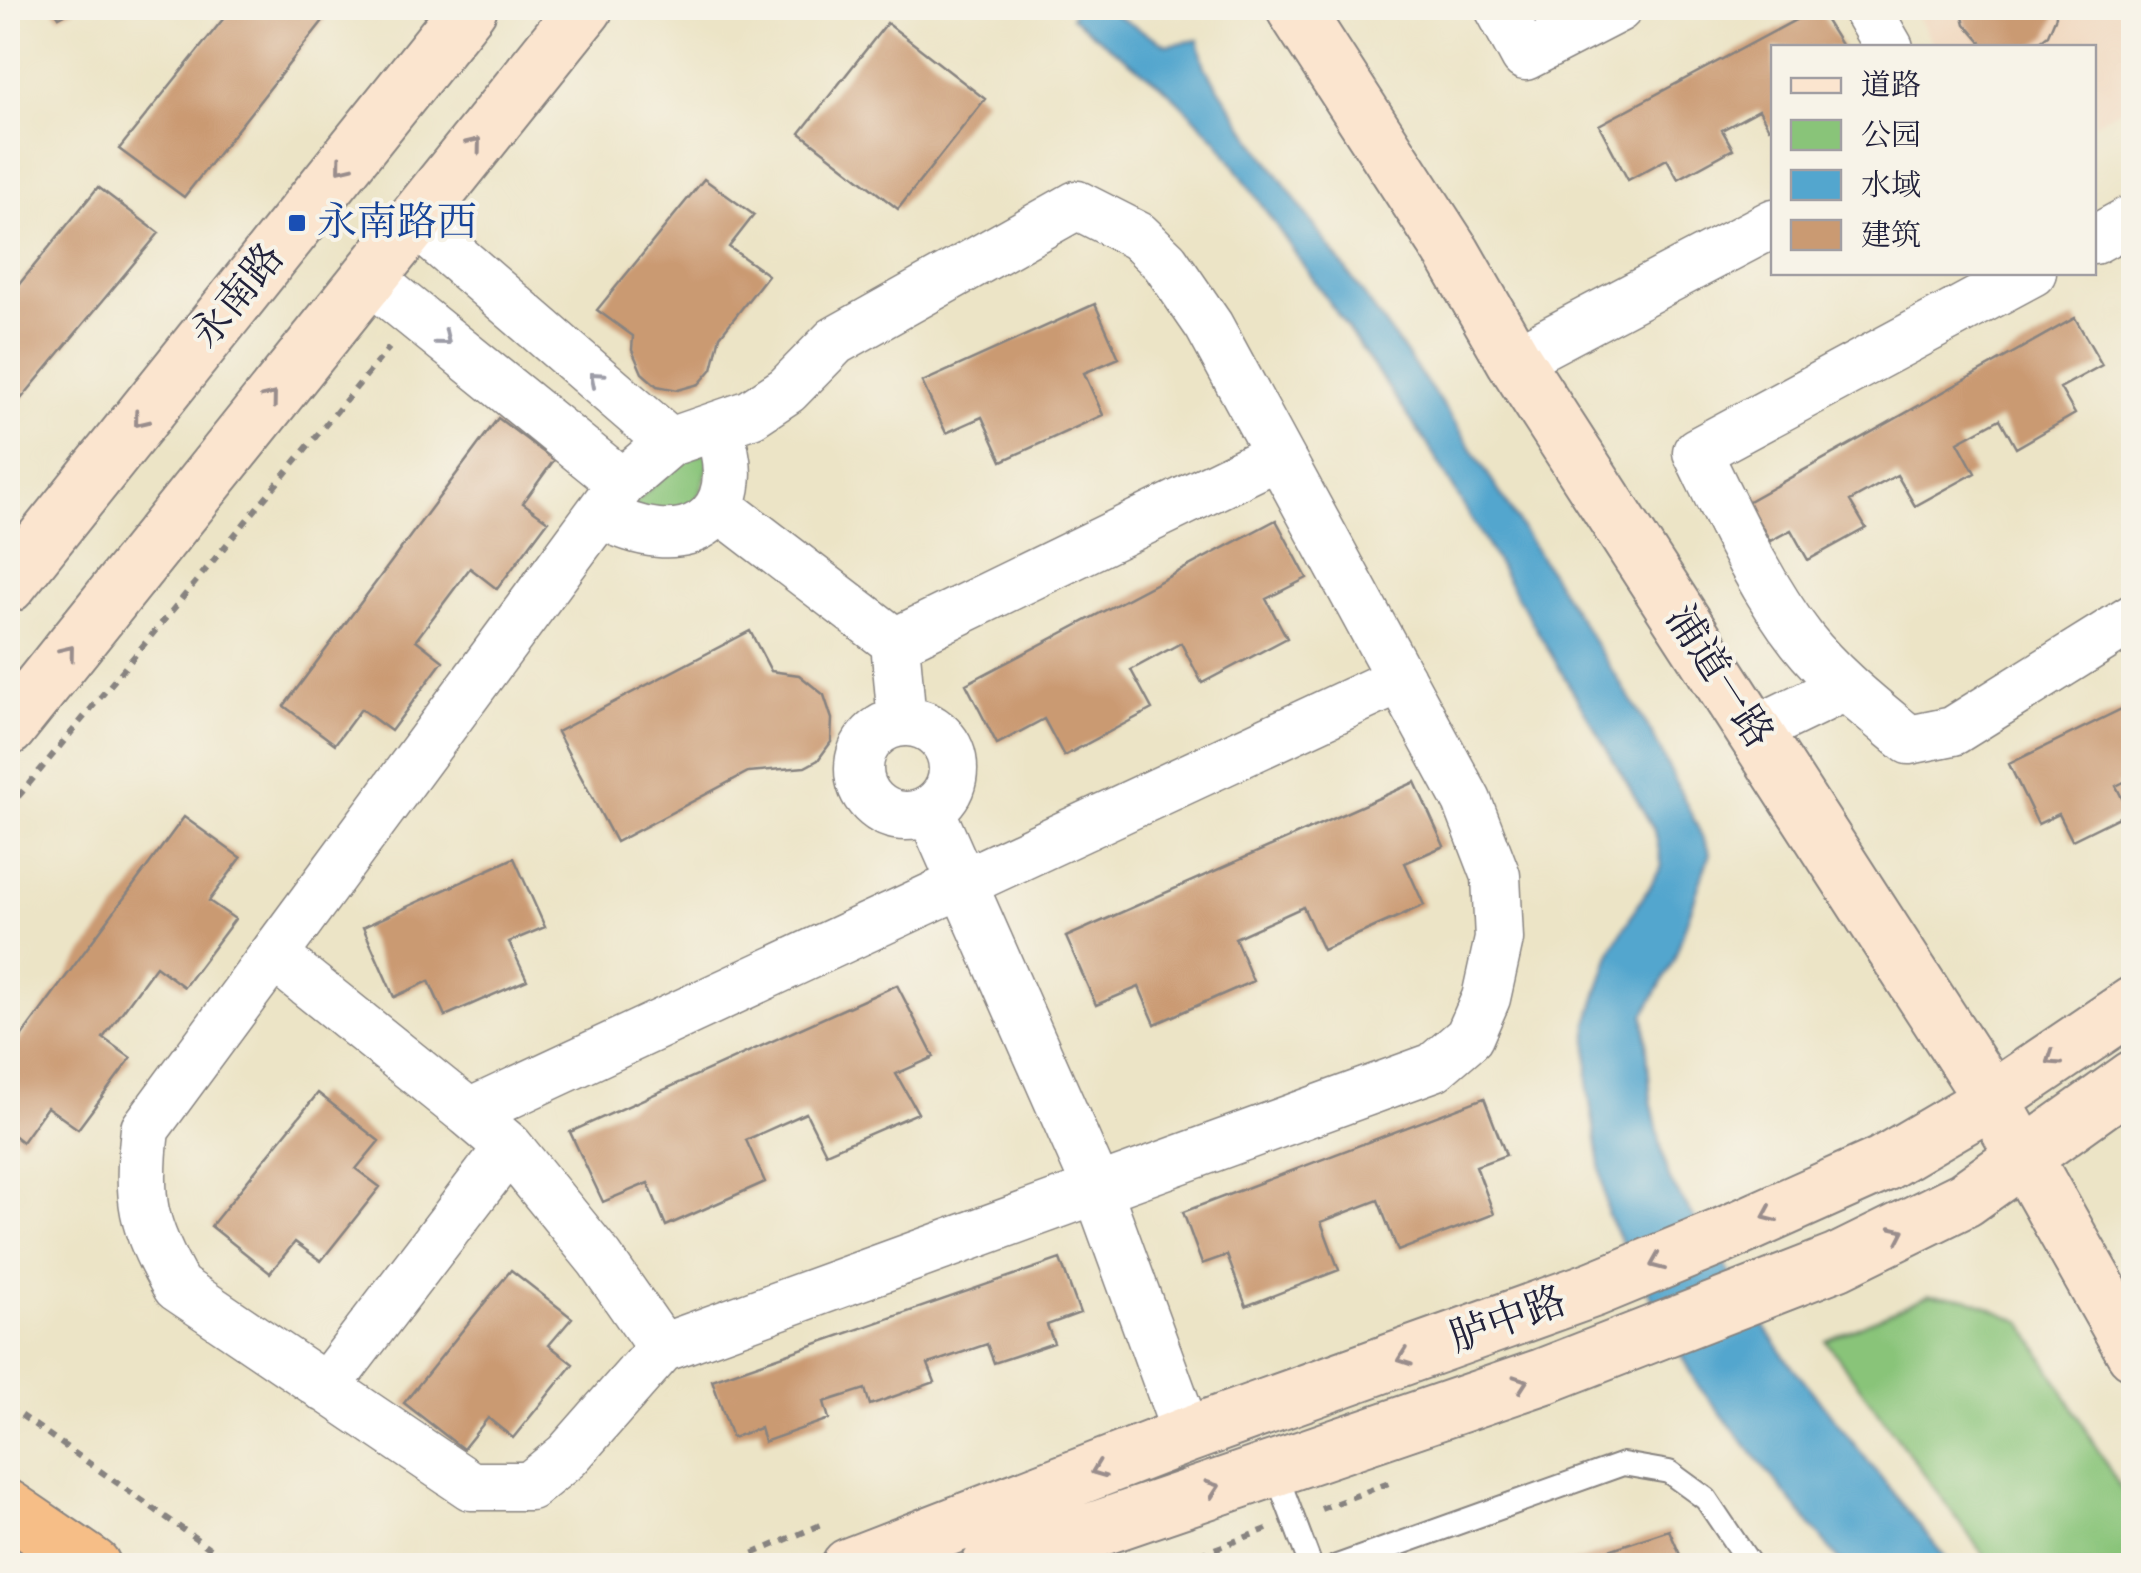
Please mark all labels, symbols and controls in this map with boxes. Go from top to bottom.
legend [1771,45,2096,275]
text: 道路 [1861,67,1921,105]
text: 公园 [1861,117,1921,155]
one-way arrow [463,138,481,156]
one-way arrow [337,154,355,172]
text: 水域 [1861,167,1921,205]
place label: 永南路西 [317,198,477,248]
marker: 永南路西 [286,212,308,234]
text: 建筑 [1861,217,1921,255]
street label: 永南路 [181,234,295,358]
one-way arrow [433,327,451,344]
one-way arrow [590,371,608,389]
one-way arrow [260,391,277,409]
one-way arrow [134,408,152,426]
street label: 浦道一路 [1654,596,1784,758]
one-way arrow [56,645,74,663]
one-way arrow [2045,1047,2064,1065]
one-way arrow [1761,1203,1779,1223]
one-way arrow [1888,1226,1906,1246]
one-way arrow [1649,1251,1667,1271]
street label: 胪中路 [1443,1276,1573,1364]
one-way arrow [1396,1346,1413,1367]
one-way arrow [1512,1375,1529,1395]
one-way arrow [1091,1458,1108,1478]
one-way arrow [1204,1480,1221,1500]

